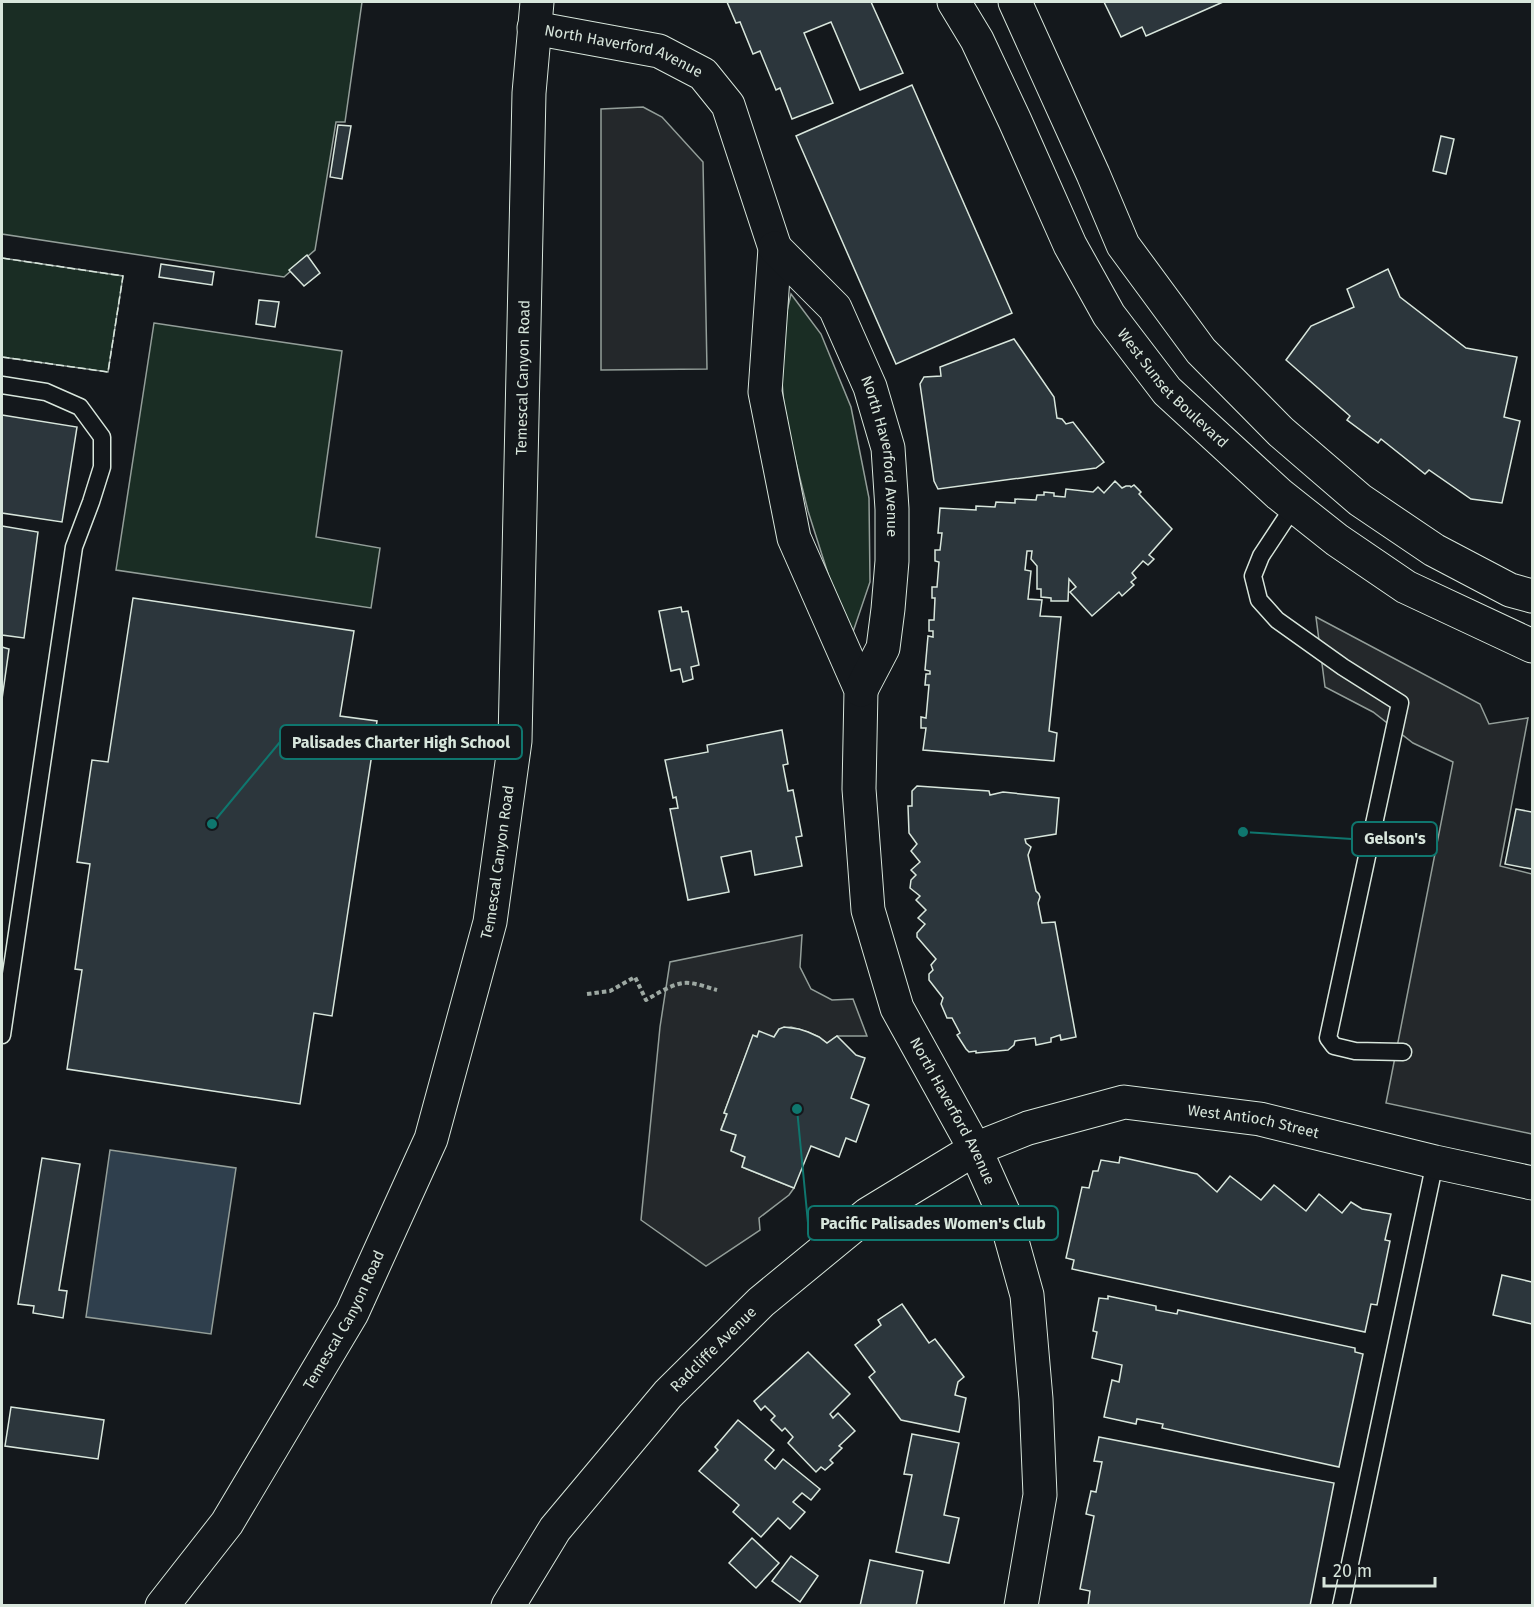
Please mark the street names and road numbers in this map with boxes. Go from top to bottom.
street label: North Haverford Avenue [543,21,706,81]
street label: Temescal Canyon Road [512,300,534,455]
street label: West Sunset Boulevard [1114,325,1232,452]
street label: North Haverford Avenue [857,373,901,537]
street label: Temescal Canyon Road [477,784,518,941]
street label: North Haverford Avenue [906,1034,999,1187]
street label: West Antioch Street [1186,1101,1321,1142]
street label: Temescal Canyon Road [300,1248,388,1393]
street label: Radcliffe Avenue [667,1303,760,1396]

